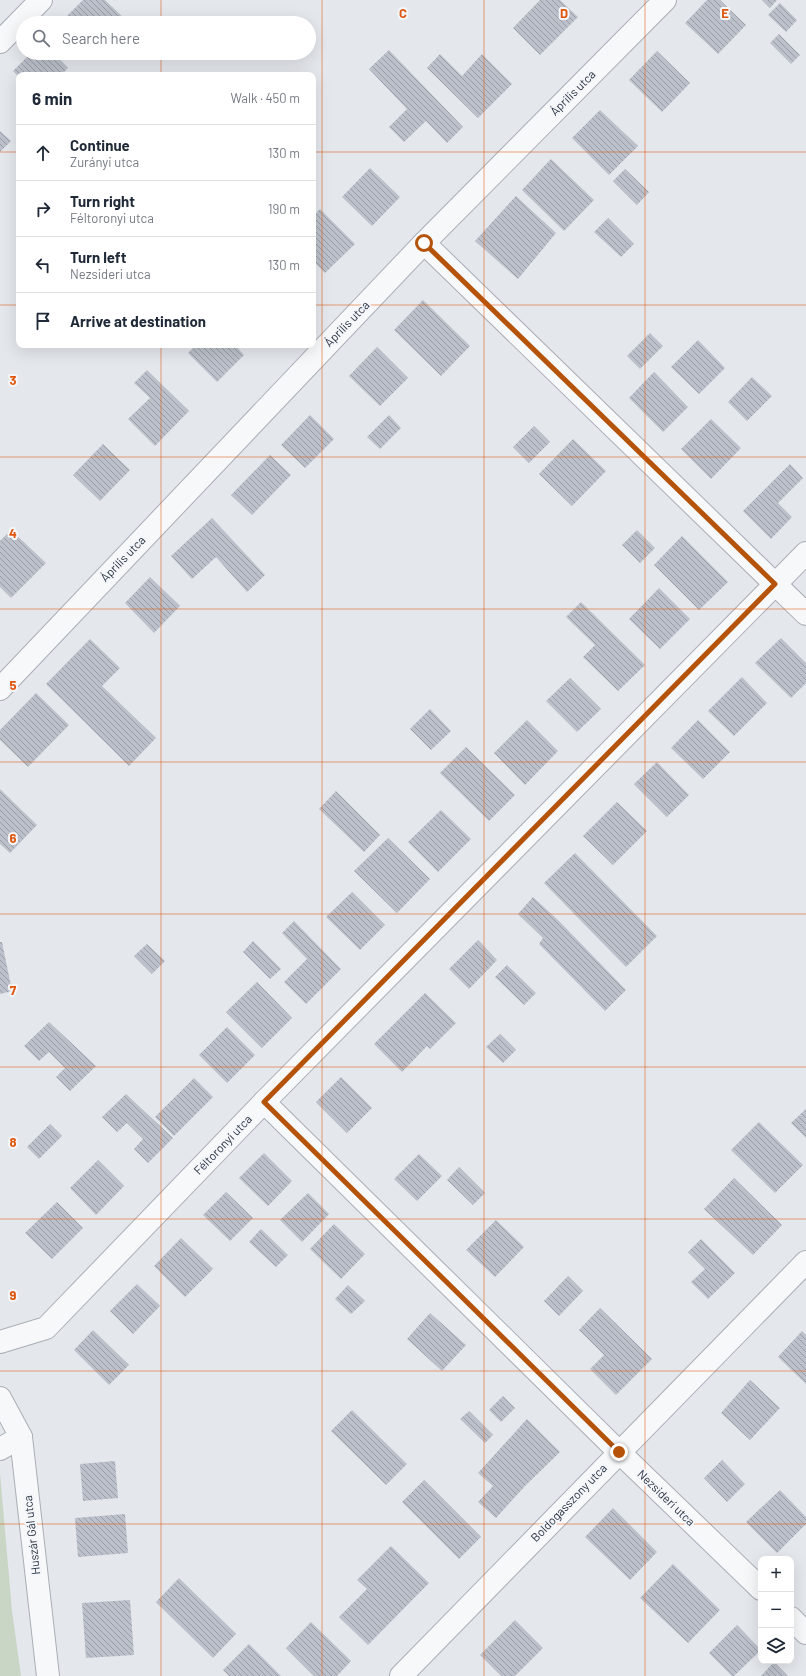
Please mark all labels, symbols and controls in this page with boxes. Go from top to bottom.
text: C [399,5,407,21]
text: D [560,5,568,21]
text: E [721,5,729,21]
search box [16,16,316,60]
icon: search [30,27,52,49]
text: Search here [62,29,140,47]
street label: Április utca [547,67,598,118]
text: 6 min [32,88,72,108]
text: Walk · 450 m [231,90,300,106]
text: Continue [70,136,130,154]
icon: ahead [32,142,54,164]
text: 130 m [268,145,300,161]
text: Zurányi utca [70,154,139,170]
text: Turn right [70,192,135,210]
icon: right [32,198,54,220]
text: 190 m [268,201,300,217]
text: Féltoronyi utca [70,210,154,226]
route start [415,234,433,252]
text: Turn left [70,248,126,266]
icon: left [32,254,54,276]
text: 130 m [268,257,300,273]
text: Nezsideri utca [70,266,151,282]
street label: Április utca [321,297,372,349]
icon: arrive [32,310,54,332]
text: Arrive at destination [70,312,206,330]
text: 3 [9,372,17,388]
text: 4 [9,525,17,541]
street label: Április utca [97,532,148,584]
text: 5 [9,677,17,693]
text: 6 [10,830,17,846]
text: 7 [10,982,17,998]
street label: Féltoronyi utca [190,1112,254,1177]
text: 8 [9,1134,17,1150]
text: 9 [10,1287,17,1303]
route end [610,1443,628,1461]
street label: Boldogasszony utca [527,1460,609,1544]
street label: Nezsideri utca [635,1466,698,1528]
street label: Huszár Gál utca [20,1495,42,1576]
map controls [758,1556,794,1664]
button: + [758,1556,794,1592]
button: − [758,1592,794,1628]
button: layers [758,1628,794,1664]

